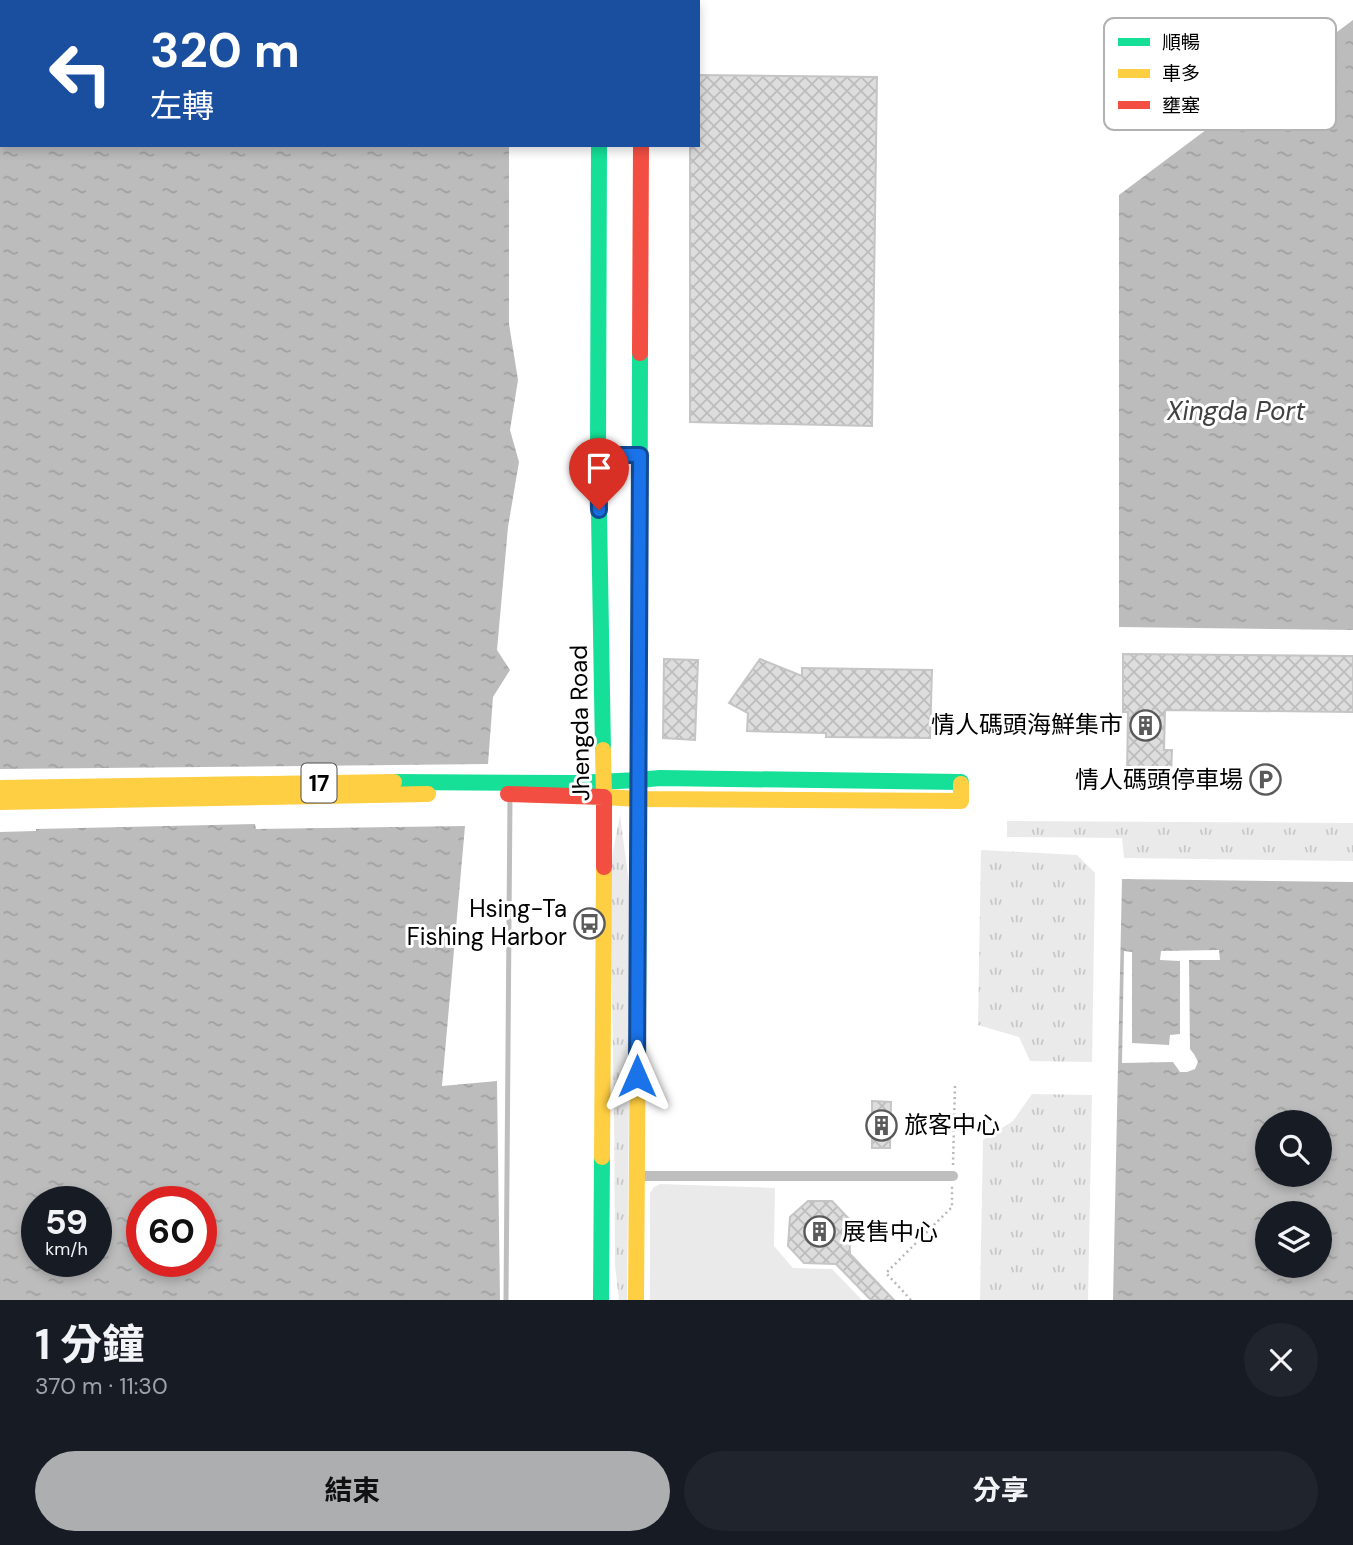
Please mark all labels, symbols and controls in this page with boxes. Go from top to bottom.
text: 320 m [150,18,300,82]
legend [1104,18,1336,130]
icon: left [35,28,126,119]
text: 順暢 [1162,30,1200,55]
text: 車多 [1162,61,1200,86]
text: 左轉 [150,85,214,127]
text: 壅塞 [1162,93,1200,118]
water label: Xingda Port [1166,394,1306,428]
pin [569,438,629,510]
icon: arrive [580,449,618,487]
street label: Jhengda Road [563,644,596,802]
building icon: 情人碼頭海鮮集市 [1129,708,1163,742]
place label: 情人碼頭海鮮集市 [931,709,1123,740]
parking icon: 情人碼頭停車場 [1249,763,1283,797]
road number: 17 [302,764,336,803]
place label: 情人碼頭停車場 [1075,764,1243,795]
place label: Hsing-Ta Fishing Harbor [407,893,567,952]
bus stop icon: Hsing-Ta Fishing Harbor [573,906,607,940]
position arrow [600,1039,674,1113]
building icon: 旅客中心 [864,1108,898,1142]
place label: 旅客中心 [904,1109,1000,1140]
map controls [1255,1110,1332,1278]
button: search [1255,1110,1332,1187]
speed limit sign: 60 [126,1186,217,1277]
text: 59 [45,1199,88,1245]
button: layers [1255,1201,1332,1278]
building icon: 展售中心 [802,1215,836,1249]
place label: 展售中心 [842,1216,938,1247]
text: km/h [45,1237,88,1261]
text: 1 分鐘 [35,1317,144,1372]
button: close [1244,1323,1318,1397]
text: 370 m · 11:30 [35,1371,168,1401]
button: 結束 [35,1451,670,1531]
button: 分享 [684,1451,1318,1531]

